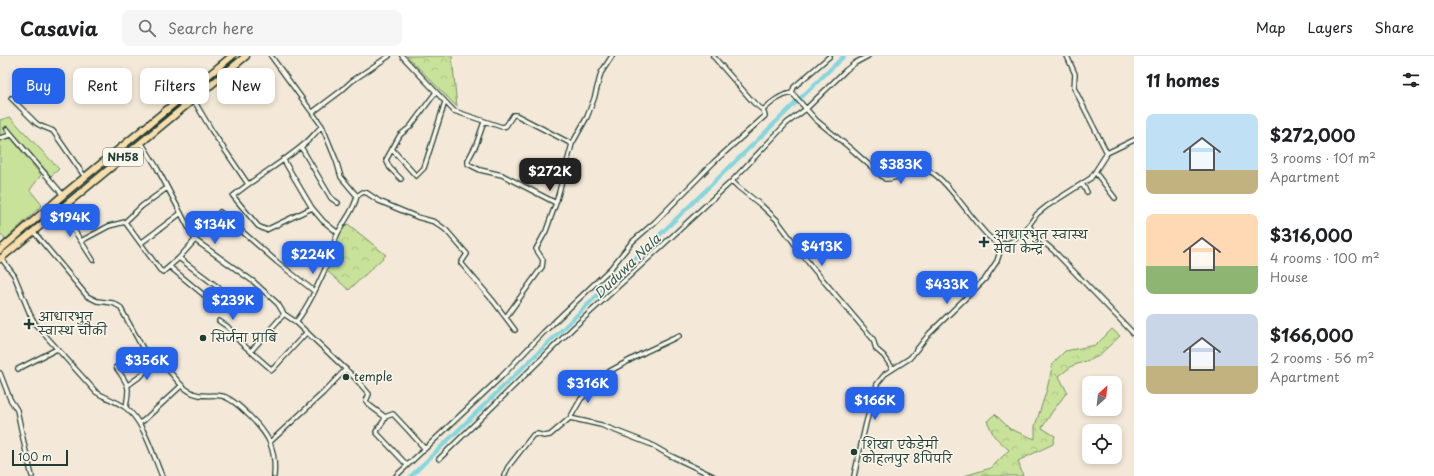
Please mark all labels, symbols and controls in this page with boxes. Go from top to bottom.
search box [122,10,402,46]
text: Casavia [20,14,98,42]
text: Search here [168,16,254,39]
icon: search [136,17,158,39]
text: Map [1256,17,1286,38]
text: Layers [1308,17,1353,38]
text: Share [1375,17,1414,38]
text: 11 homes [1146,67,1220,93]
chip: Buy [12,68,65,104]
chip: Rent [73,68,132,104]
chip: Filters [140,68,209,104]
chip: New [217,68,275,104]
icon: filters [1400,69,1422,91]
text: $272,000 [1270,122,1355,148]
icon: home [1178,130,1226,178]
road number: NH58 [103,148,143,166]
text: 3 rooms · 101 m² [1270,148,1376,167]
pin: $383K [873,151,929,185]
text: $383K [880,154,922,173]
pin: $272K [522,158,578,192]
text: $272K [528,161,572,180]
text: Apartment [1270,167,1339,186]
pin: $194K [42,204,98,238]
text: $194K [50,207,90,226]
pin: $134K [187,211,243,245]
text: $134K [194,214,236,233]
text: $316,000 [1270,222,1353,248]
place label: आधारभुत स्वास्थ सेवा केन्द्र [993,225,1088,257]
water label: Duduwa Nala [589,228,665,302]
icon: home [1178,230,1226,278]
pin: $413K [794,233,850,267]
text: $413K [801,236,843,255]
marker: आधारभुत स्वास्थ सेवा केन्द्र [978,236,990,248]
pin: $224K [285,241,341,275]
text: $224K [291,244,335,263]
text: 4 rooms · 100 m² [1270,248,1380,267]
text: House [1270,267,1308,286]
pin: $433K [919,271,975,305]
text: $433K [925,274,969,293]
pin: $239K [205,287,261,321]
text: $239K [212,290,254,309]
place label: आधारभुत स्वास्थ चौकी [37,307,108,339]
marker: आधारभुत स्वास्थ चौकी [23,318,35,330]
text: $166,000 [1270,322,1353,348]
place label: सिर्जना प्राबि [210,328,278,346]
icon: home [1178,330,1226,378]
marker: सिर्जना प्राबि [198,333,208,343]
pin: $356K [119,347,175,381]
text: 2 rooms · 56 m² [1270,348,1374,367]
text: $356K [125,350,169,369]
place label: temple [354,367,393,385]
text: Apartment [1270,367,1339,386]
pin: $316K [560,370,616,404]
marker: temple [341,372,351,382]
text: $316K [567,373,609,392]
north arrow [1082,376,1122,416]
map controls [1082,376,1122,464]
pin: $166K [847,387,903,421]
text: $166K [854,390,896,409]
button: locate [1082,424,1122,464]
place label: शिखा एकेडेमी कोहलपुर 8पिपरि [861,434,954,467]
marker: शिखा एकेडेमी कोहलपुर 8पिपरि [849,447,859,457]
scale bar [12,448,68,467]
text: 100 m [18,448,52,465]

